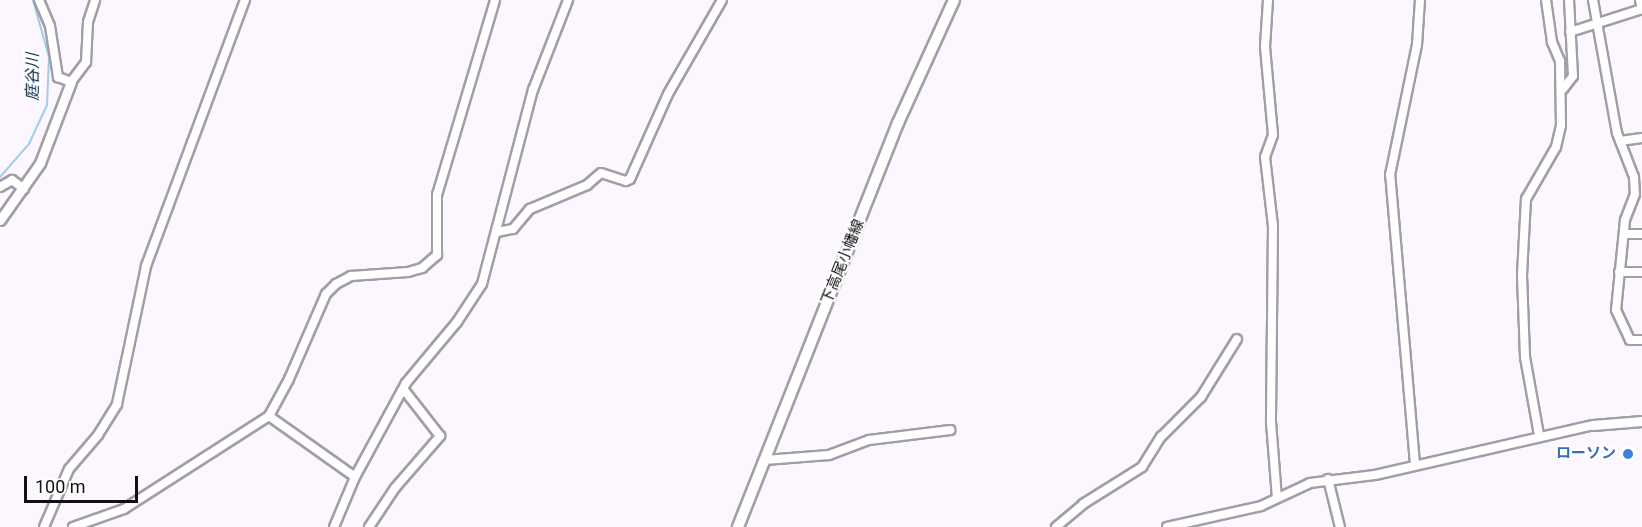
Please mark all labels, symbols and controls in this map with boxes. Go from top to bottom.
water label: 庭谷川 [23,53,43,101]
street label: 下高尾小幡線 [818,217,868,307]
place label: ローソン [1556,445,1616,463]
marker: ローソン [1621,447,1635,461]
scale bar [27,464,141,502]
text: 100 m [35,476,86,497]

